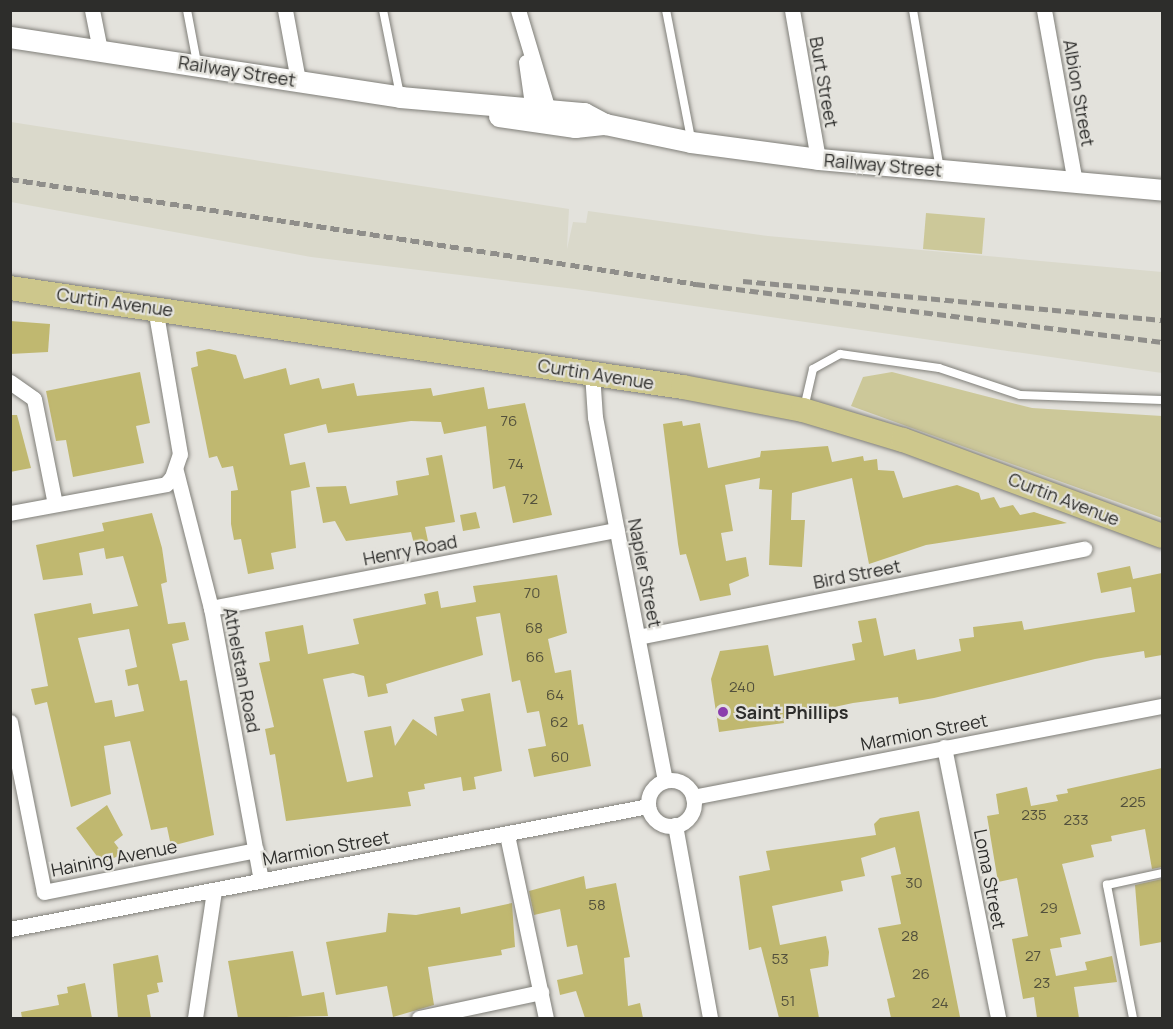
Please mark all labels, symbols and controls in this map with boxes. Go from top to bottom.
street label: Burt Street [805,35,843,129]
street label: Albion Street [1059,38,1099,148]
street label: Railway Street [177,51,297,91]
street label: Railway Street [823,149,943,181]
street label: Curtin Avenue [55,283,175,321]
street label: Curtin Avenue [536,354,656,394]
house number: 76 [501,412,517,430]
house number: 74 [508,455,524,473]
street label: Curtin Avenue [1005,468,1123,530]
house number: 72 [522,490,538,508]
street label: Napier Street [624,517,666,629]
street label: Henry Road [361,530,459,570]
street label: Bird Street [811,555,903,593]
house number: 70 [524,584,540,602]
street label: Athelstan Road [219,605,265,735]
house number: 68 [525,619,543,637]
house number: 66 [526,648,544,666]
house number: 240 [729,678,755,696]
house number: 64 [546,686,564,704]
place label: Saint Phillips [735,701,848,723]
marker: Saint Phillips [716,705,730,719]
street label: Marmion Street [859,709,989,755]
house number: 62 [550,713,568,731]
house number: 60 [551,748,569,766]
house number: 225 [1120,793,1146,811]
house number: 235 [1021,806,1047,824]
house number: 233 [1063,811,1089,829]
street label: Marmion Street [261,826,391,870]
street label: Loma Street [970,827,1010,931]
street label: Haining Avenue [49,835,179,881]
house number: 30 [905,874,923,892]
house number: 58 [588,896,606,914]
house number: 29 [1040,899,1058,917]
house number: 28 [901,927,919,945]
house number: 27 [1025,947,1041,965]
house number: 53 [772,950,788,968]
house number: 26 [912,965,930,983]
house number: 23 [1034,974,1050,992]
house number: 51 [781,992,795,1010]
house number: 24 [931,994,949,1012]

